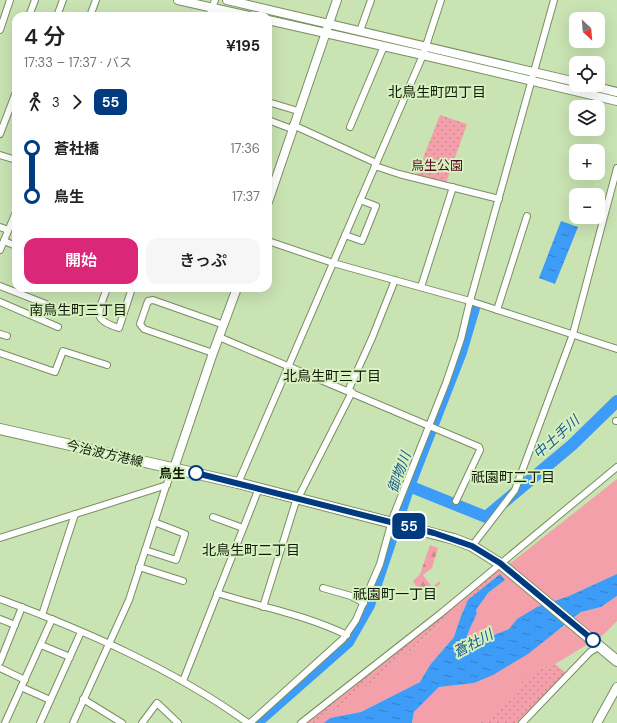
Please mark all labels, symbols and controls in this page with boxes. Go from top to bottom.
north arrow [569,12,605,48]
map controls [569,12,605,224]
text: 4 分 [24,22,65,51]
text: ¥195 [226,36,260,56]
text: 17:33 – 17:37 · バス [24,54,132,71]
button: locate [569,56,605,92]
district label: 北鳥生町四丁目 [388,83,486,101]
icon: walk [24,91,46,113]
icon: forward [66,91,88,113]
text: 55 [102,93,119,111]
text: 3 [52,94,60,111]
button: layers [569,100,605,136]
text: 蒼社橋 [54,139,99,159]
text: 17:36 [231,140,260,157]
button: + [569,144,605,180]
park label: 鳥生公園 [411,157,463,174]
text: 鳥生 [54,187,84,207]
text: 17:37 [232,188,260,205]
button: − [569,188,605,224]
button: 開始 [24,238,138,284]
button: きっぷ [146,238,260,284]
district label: 南鳥生町三丁目 [29,301,127,319]
district label: 北鳥生町三丁目 [283,367,381,385]
water label: 中土手川 [529,410,584,462]
street label: 今治波方港線 [65,436,145,471]
water label: 御物川 [383,447,415,495]
place label: 鳥生 [159,465,185,482]
marker: 鳥生 [188,465,204,481]
district label: 祇園町二丁目 [471,468,555,486]
line badge: 55 [391,513,427,539]
text: 55 [400,517,418,535]
district label: 北鳥生町二丁目 [202,541,300,559]
district label: 祇園町一丁目 [353,585,437,603]
water label: 蒼社川 [450,624,498,661]
unlabelled marker [585,632,601,648]

